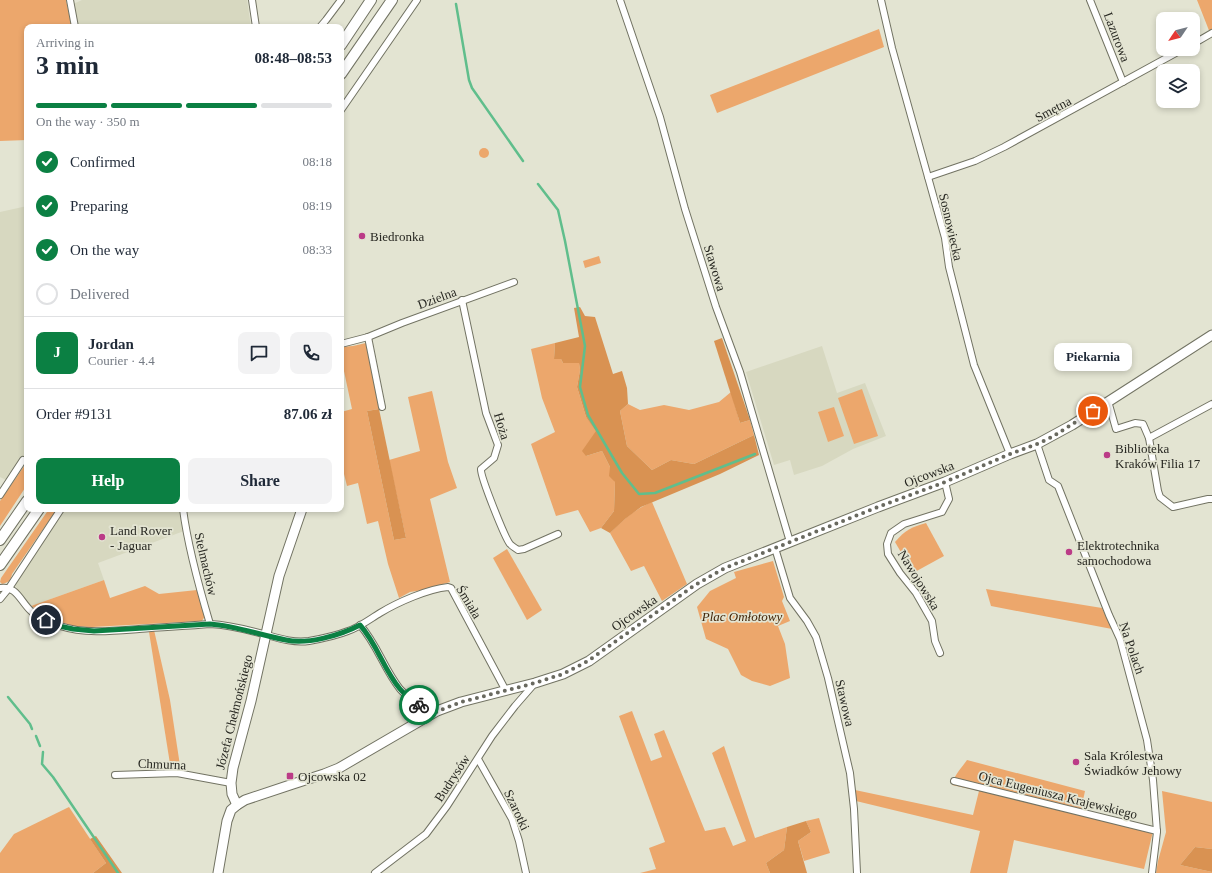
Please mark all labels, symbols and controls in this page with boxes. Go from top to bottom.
street label: Lazurowa [1101,10,1133,64]
north arrow [1156,12,1200,56]
map controls [1156,12,1200,108]
text: Arriving in [36,35,94,50]
text: 08:48–08:53 [255,50,332,66]
text: 3 min [36,51,99,80]
button: layers [1156,64,1200,108]
street label: Smętna [1032,93,1074,125]
text: On the way · 350 m [36,114,140,129]
icon: check [36,151,58,173]
text: Confirmed [70,154,135,170]
text: 08:18 [302,154,332,169]
street label: Sosnowiecka [936,192,966,262]
icon: check [36,195,58,217]
text: Preparing [70,198,128,214]
text: 08:19 [302,198,332,213]
place label: Biedronka [370,229,424,244]
marker: Biedronka [357,231,367,241]
icon: check [36,239,58,261]
text: On the way [70,242,139,258]
text: 08:33 [302,242,332,257]
street label: Stawowa [701,243,729,293]
street label: Dzielna [415,284,459,312]
text: Delivered [70,286,129,302]
button: chat [238,332,280,374]
button: phone [290,332,332,374]
text: Jordan [88,336,134,352]
callout: Piekarnia [1054,343,1132,371]
text: J [53,344,61,360]
text: Piekarnia [1066,349,1120,364]
text: Courier · 4.4 [88,353,155,368]
pin [1076,394,1110,428]
icon: bag [1082,400,1104,422]
text: Order #9131 [36,406,112,422]
text: 87.06 zł [284,406,332,422]
street label: Hoża [491,411,513,442]
place label: Biblioteka Kraków Filia 17 [1115,441,1201,471]
marker: Biblioteka Kraków Filia 17 [1102,450,1112,460]
button: Help [36,458,180,504]
button: Share [188,458,332,504]
street label: Ojcowska [902,458,956,490]
place label: Land Rover - Jaguar [110,523,172,553]
street label: Stelmachów [191,531,221,598]
marker: Land Rover - Jaguar [97,532,107,542]
place label: Elektrotechnika samochodowa [1077,538,1160,568]
street label: Nawojowska [895,547,943,613]
marker: Elektrotechnika samochodowa [1064,547,1074,557]
street label: Śmiała [453,583,485,622]
street label: Ojcowska [608,592,660,634]
pin [29,603,63,637]
icon: home [35,609,57,631]
park label: Plac Omłotowy [701,609,782,624]
street label: Na Polach [1116,620,1148,676]
street label: Józefa Chełmońskiego [212,653,256,771]
street label: Stawowa [832,678,858,728]
courier [399,685,439,725]
icon: bike [408,694,430,716]
place label: Sala Królestwa Świadków Jehowy [1084,748,1182,778]
street label: Budrysów [431,751,473,804]
street label: Chmurna [138,756,187,772]
marker: Sala Królestwa Świadków Jehowy [1071,757,1081,767]
street label: Ojca Eugeniusza Krajewskiego [977,768,1139,822]
place label: Ojcowska 02 [298,769,366,784]
marker: Ojcowska 02 [285,771,295,781]
street label: Szarotki [501,787,533,833]

